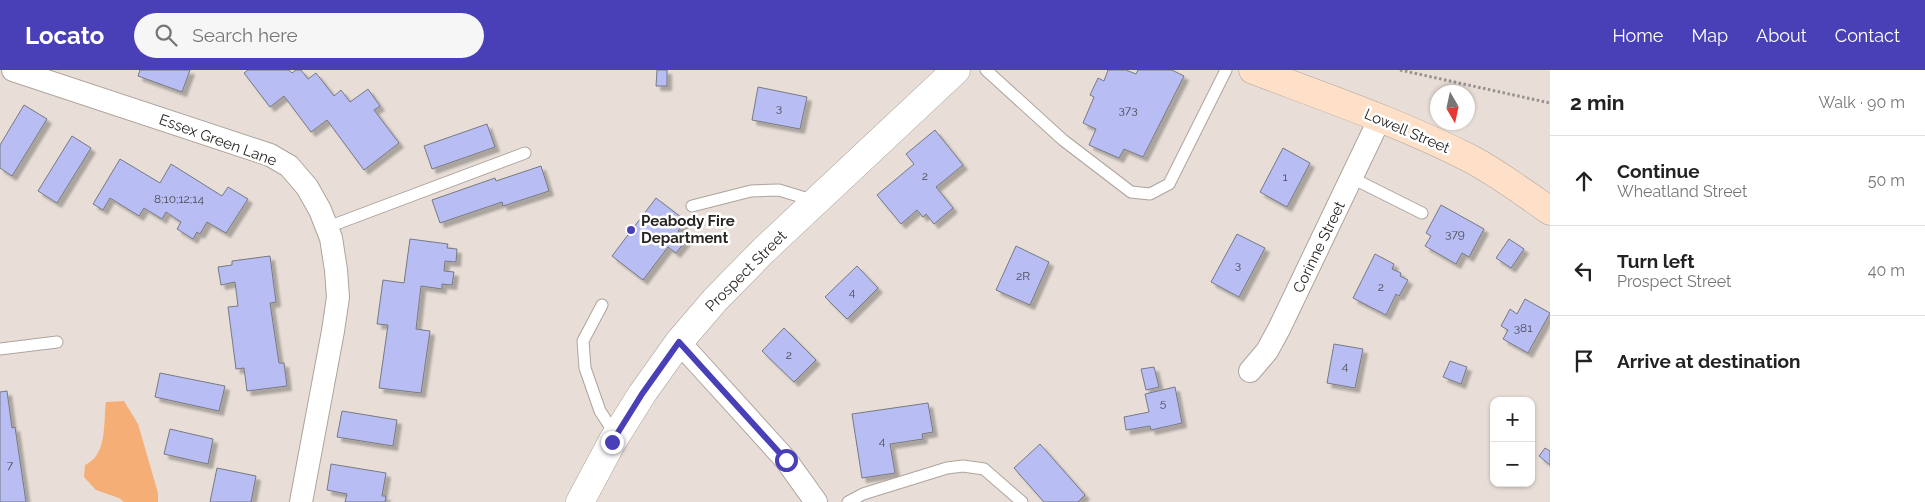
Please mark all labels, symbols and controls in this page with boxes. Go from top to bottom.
search box [134,13,484,58]
text: Locato [25,21,104,50]
icon: search [152,21,180,49]
text: Search here [192,24,298,46]
text: Home [1612,25,1663,46]
text: Map [1691,25,1728,46]
text: About [1756,25,1807,46]
text: Contact [1835,25,1900,46]
north arrow [1430,85,1475,130]
text: 2 min [1570,90,1624,115]
text: Walk · 90 m [1818,93,1905,112]
house number: 3 [776,101,782,115]
house number: 373 [1118,103,1138,117]
street label: Lowell Street [1362,105,1452,157]
street label: Essex Green Lane [157,110,279,170]
text: Continue [1617,160,1700,182]
icon: ahead [1570,167,1598,195]
house number: 2 [922,169,928,183]
house number: 1 [1282,170,1288,184]
text: 50 m [1868,171,1905,190]
text: Wheatland Street [1617,182,1747,201]
house number: 8;10;12;14 [154,192,204,206]
street label: Corinne Street [1289,198,1349,296]
place label: Peabody Fire Department [641,212,735,247]
marker: Peabody Fire Department [625,224,637,236]
street label: Prospect Street [702,227,790,315]
house number: 379 [1445,227,1465,241]
text: Turn left [1617,250,1694,272]
icon: left [1570,257,1598,285]
house number: 3 [1235,258,1241,272]
text: 40 m [1868,261,1905,280]
house number: 2R [1016,269,1030,283]
text: Prospect Street [1617,272,1731,291]
house number: 2 [1378,280,1384,294]
house number: 4 [849,285,856,299]
house number: 381 [1514,321,1532,335]
icon: arrive [1570,347,1598,375]
house number: 2 [786,348,792,362]
text: Arrive at destination [1617,350,1801,372]
house number: 4 [1342,359,1349,373]
house number: 5 [1160,396,1167,410]
map controls [1490,397,1535,487]
button: + [1490,397,1535,442]
route end [601,431,624,454]
house number: 4 [879,434,886,448]
button: − [1490,442,1535,487]
route start [775,449,798,472]
house number: 7 [7,458,14,472]

